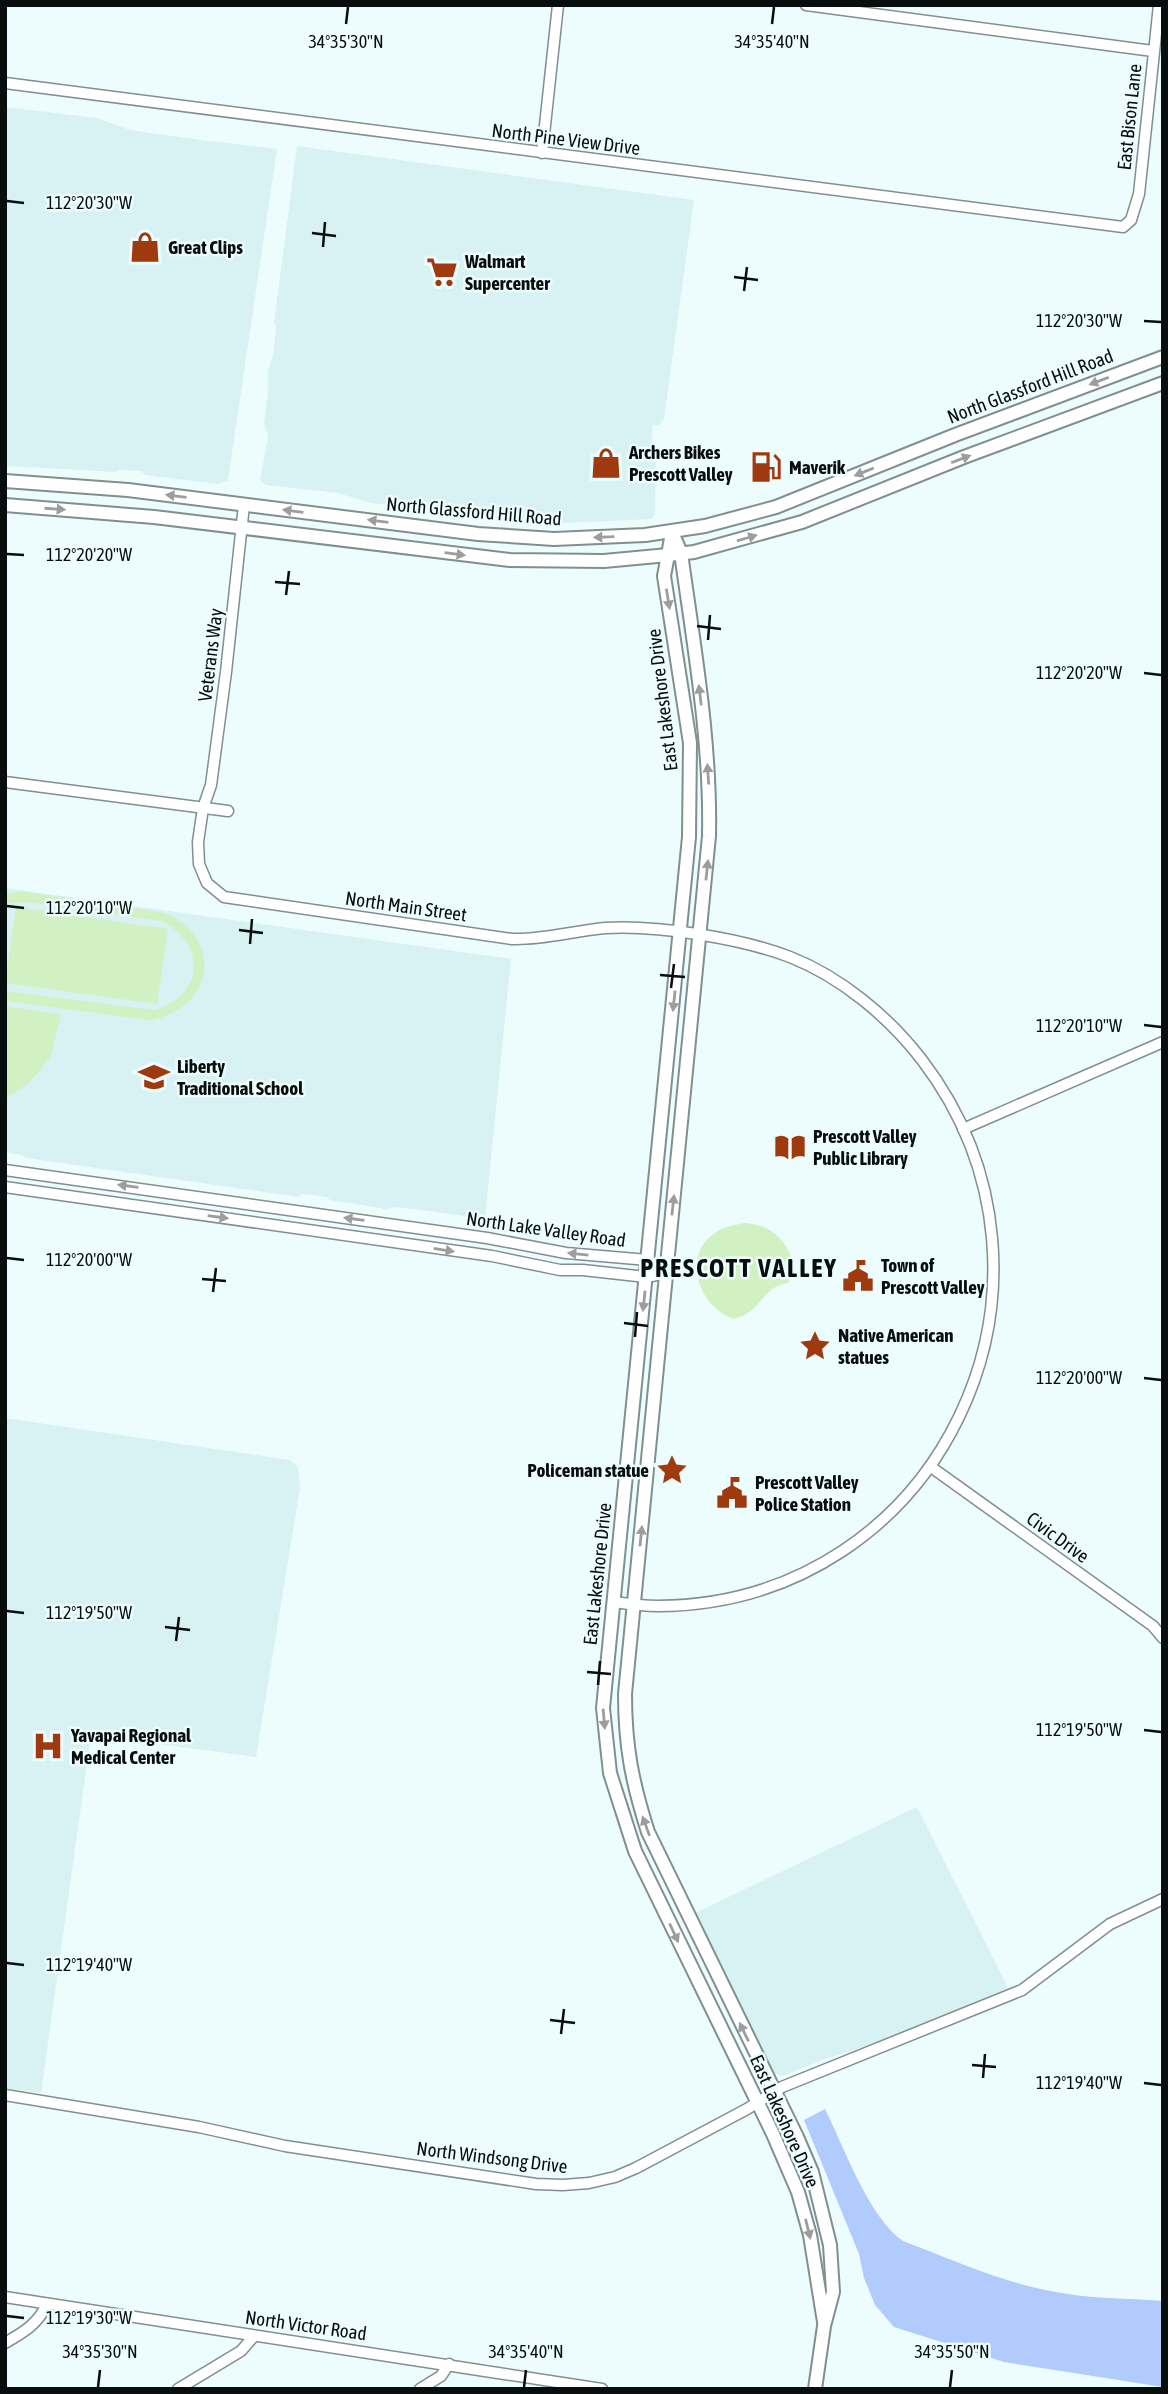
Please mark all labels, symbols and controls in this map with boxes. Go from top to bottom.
text: 34°35'30"N [308,31,384,52]
text: 34°35'40"N [734,31,810,52]
street label: East Bison Lane [1112,63,1146,171]
street label: North Pine View Drive [490,119,642,159]
text: 112°20'30"W [46,192,132,213]
shop icon: Great Clips [128,230,162,264]
place label: Great Clips [168,236,243,258]
place label: Walmart Supercenter [464,250,550,294]
supermarket icon: Walmart Supercenter [425,255,459,289]
text: 112°20'30"W [1036,310,1122,331]
street label: North Glassford Hill Road [944,344,1116,428]
one-way arrow [1088,375,1109,386]
place label: Archers Bikes Prescott Valley [628,441,733,485]
shop icon: Archers Bikes Prescott Valley [589,446,623,480]
fuel station icon: Maverik [749,450,783,484]
one-way arrow [950,453,971,464]
place label: Maverik [789,456,846,478]
one-way arrow [853,466,874,477]
one-way arrow [165,491,187,502]
street label: North Glassford Hill Road [385,492,563,530]
one-way arrow [44,503,66,514]
one-way arrow [282,505,304,516]
one-way arrow [366,516,388,527]
one-way arrow [593,532,615,543]
one-way arrow [737,532,758,542]
text: 112°20'20"W [46,544,132,565]
one-way arrow [444,548,466,559]
one-way arrow [663,589,674,611]
street label: Veterans Way [193,607,227,703]
street label: East Lakeshore Drive [642,628,682,772]
text: 112°20'20"W [1036,662,1122,683]
one-way arrow [695,684,706,706]
one-way arrow [702,763,713,785]
one-way arrow [701,859,712,881]
street label: North Main Street [344,887,468,925]
text: 112°20'10"W [46,897,132,918]
one-way arrow [668,990,679,1012]
text: 112°20'10"W [1036,1015,1122,1036]
place label: Liberty Traditional School [177,1055,304,1099]
school or university icon: Liberty Traditional School [137,1060,171,1094]
place label: Prescott Valley Public Library [813,1125,917,1169]
library icon: Prescott Valley Public Library [773,1130,807,1164]
one-way arrow [117,1180,139,1191]
one-way arrow [668,1194,679,1216]
street label: North Lake Valley Road [465,1207,627,1251]
one-way arrow [208,1212,230,1223]
one-way arrow [342,1213,364,1224]
one-way arrow [433,1244,455,1255]
one-way arrow [567,1248,589,1259]
text: 112°20'00"W [46,1249,132,1270]
district label: PRESCOTT VALLEY [640,1253,838,1283]
place label: Town of Prescott Valley [881,1254,985,1298]
public building icon: Town of Prescott Valley [841,1259,875,1293]
one-way arrow [638,1290,649,1312]
place label: Native American statues [838,1324,953,1368]
place icon: Native American statues [798,1329,832,1363]
text: 112°20'00"W [1036,1367,1122,1388]
place icon: Policeman statue [655,1453,689,1487]
place label: Policeman statue [527,1459,649,1481]
place label: Prescott Valley Police Station [755,1471,859,1515]
public building icon: Prescott Valley Police Station [715,1476,749,1510]
street label: East Lakeshore Drive [579,1502,615,1646]
street label: Civic Drive [1023,1507,1093,1567]
one-way arrow [636,1525,647,1547]
text: 112°19'50"W [46,1602,132,1623]
one-way arrow [599,1708,610,1730]
text: 112°19'50"W [1036,1719,1122,1740]
place label: Yavapai Regional Medical Center [70,1724,192,1768]
hospital icon: Yavapai Regional Medical Center [31,1729,65,1763]
one-way arrow [640,1816,651,1837]
one-way arrow [669,1923,680,1943]
text: 112°19'40"W [46,1954,132,1975]
one-way arrow [739,2022,750,2042]
street label: East Lakeshore Drive [746,2051,824,2191]
text: 112°19'40"W [1036,2072,1122,2093]
street label: North Windsong Drive [415,2137,569,2177]
one-way arrow [803,2218,814,2240]
street label: North Victor Road [244,2306,368,2344]
text: 112°19'30"W [46,2307,132,2328]
text: 34°35'30"N [62,2341,138,2362]
text: 34°35'40"N [488,2341,564,2362]
text: 34°35'50"N [914,2341,990,2362]

